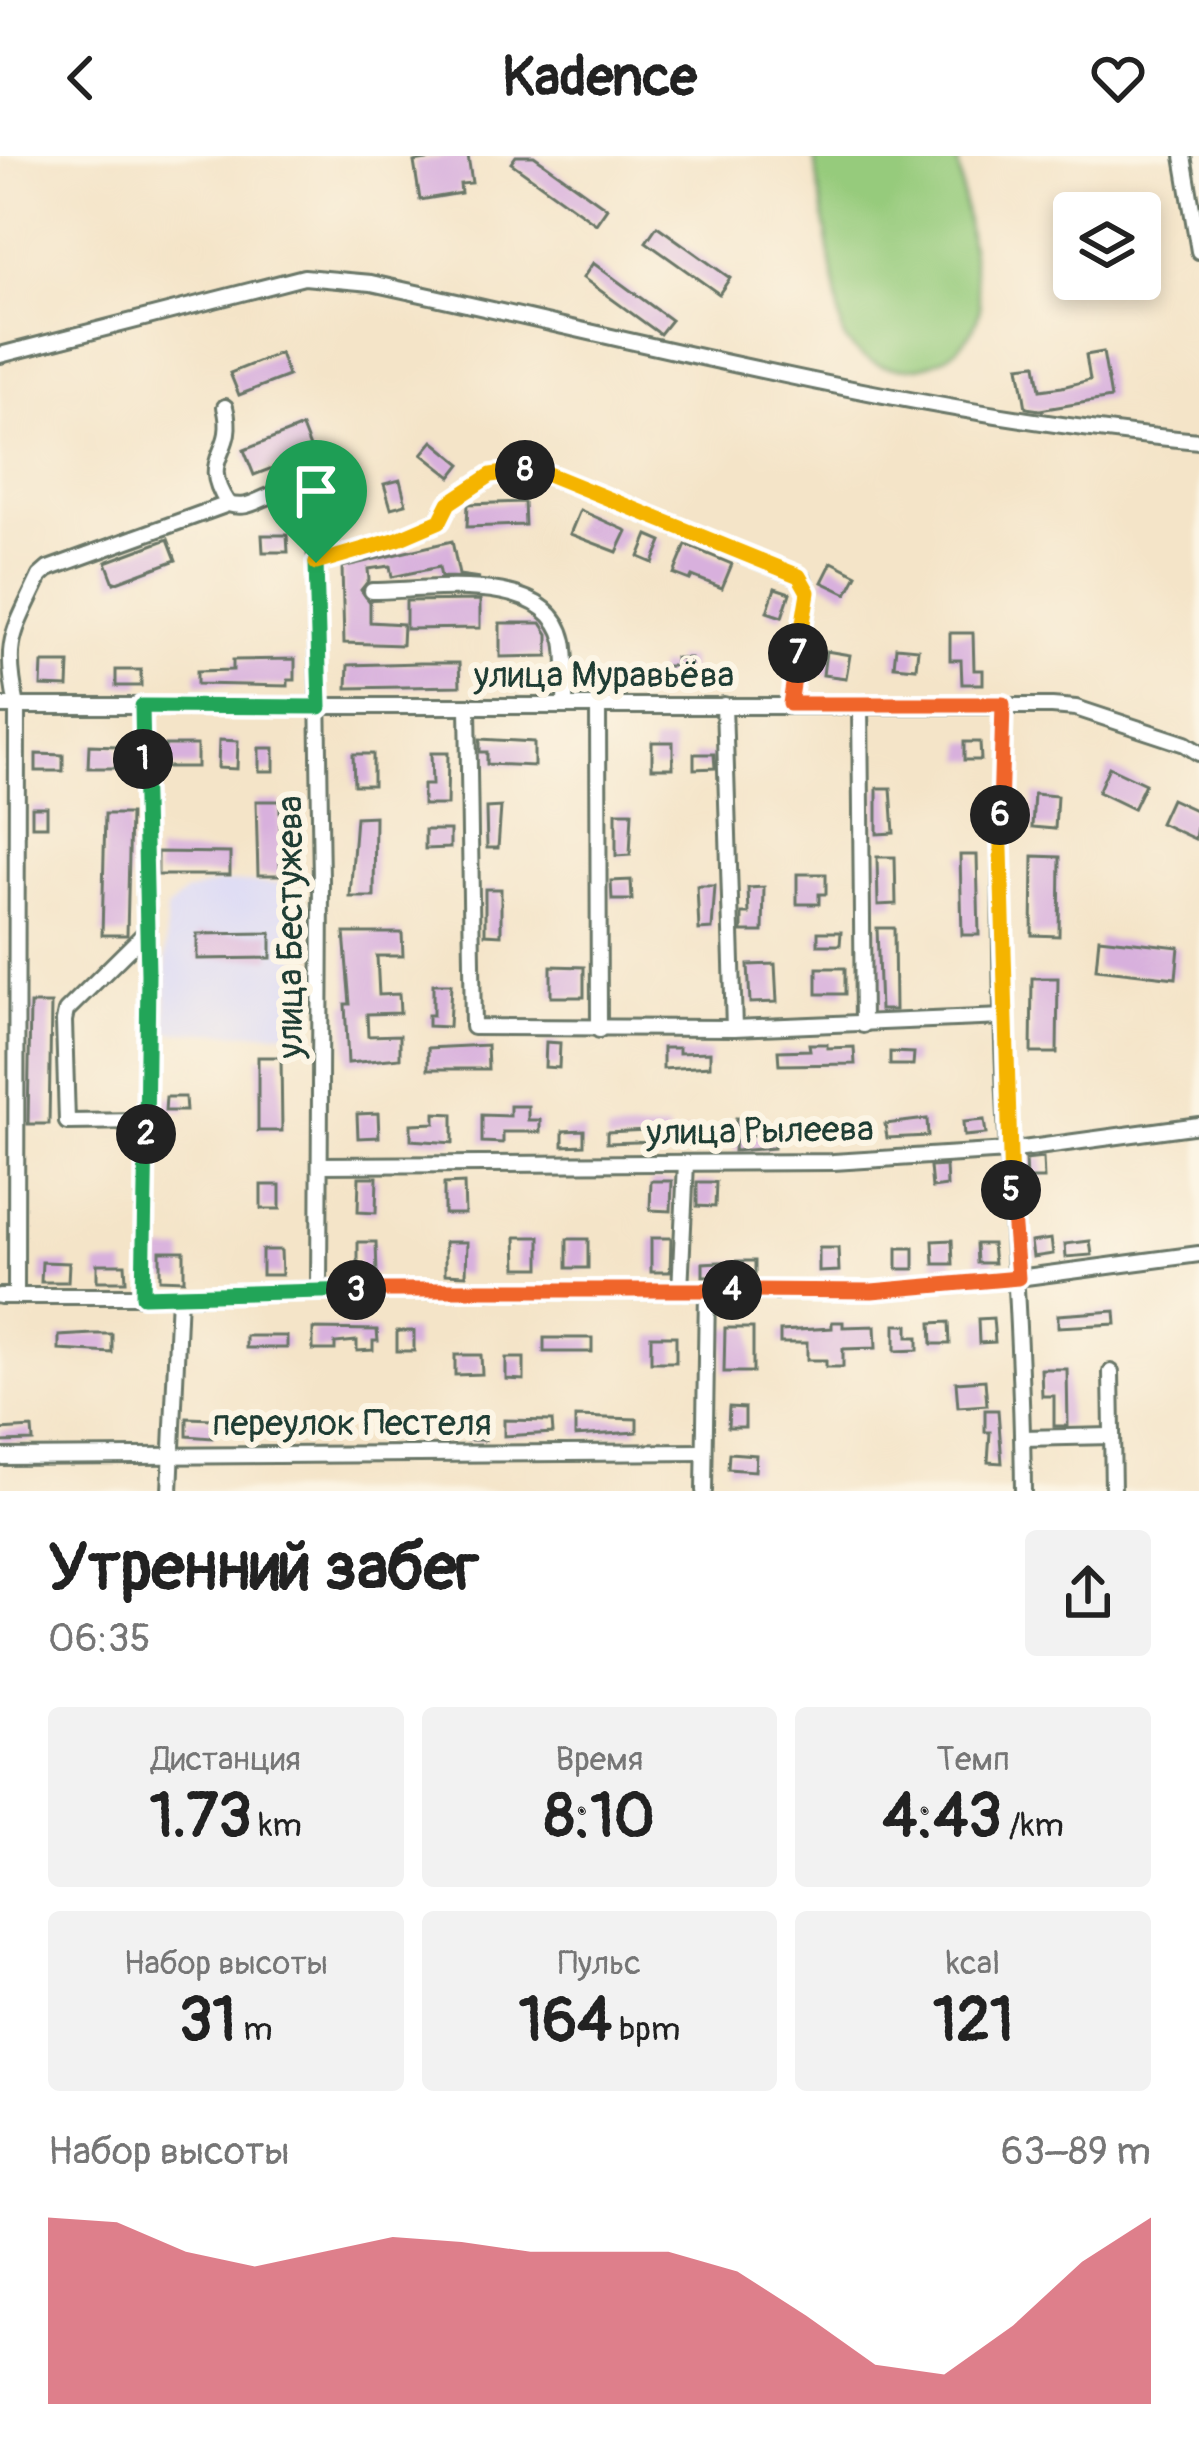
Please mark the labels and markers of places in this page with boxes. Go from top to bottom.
pin [265,440,367,563]
pin: 8 [495,440,555,500]
pin: 7 [768,623,828,683]
pin: 1 [113,729,173,789]
pin: 6 [970,785,1030,845]
pin: 2 [116,1104,176,1164]
pin: 5 [981,1160,1041,1220]
pin: 3 [326,1260,386,1320]
pin: 4 [702,1260,762,1320]

